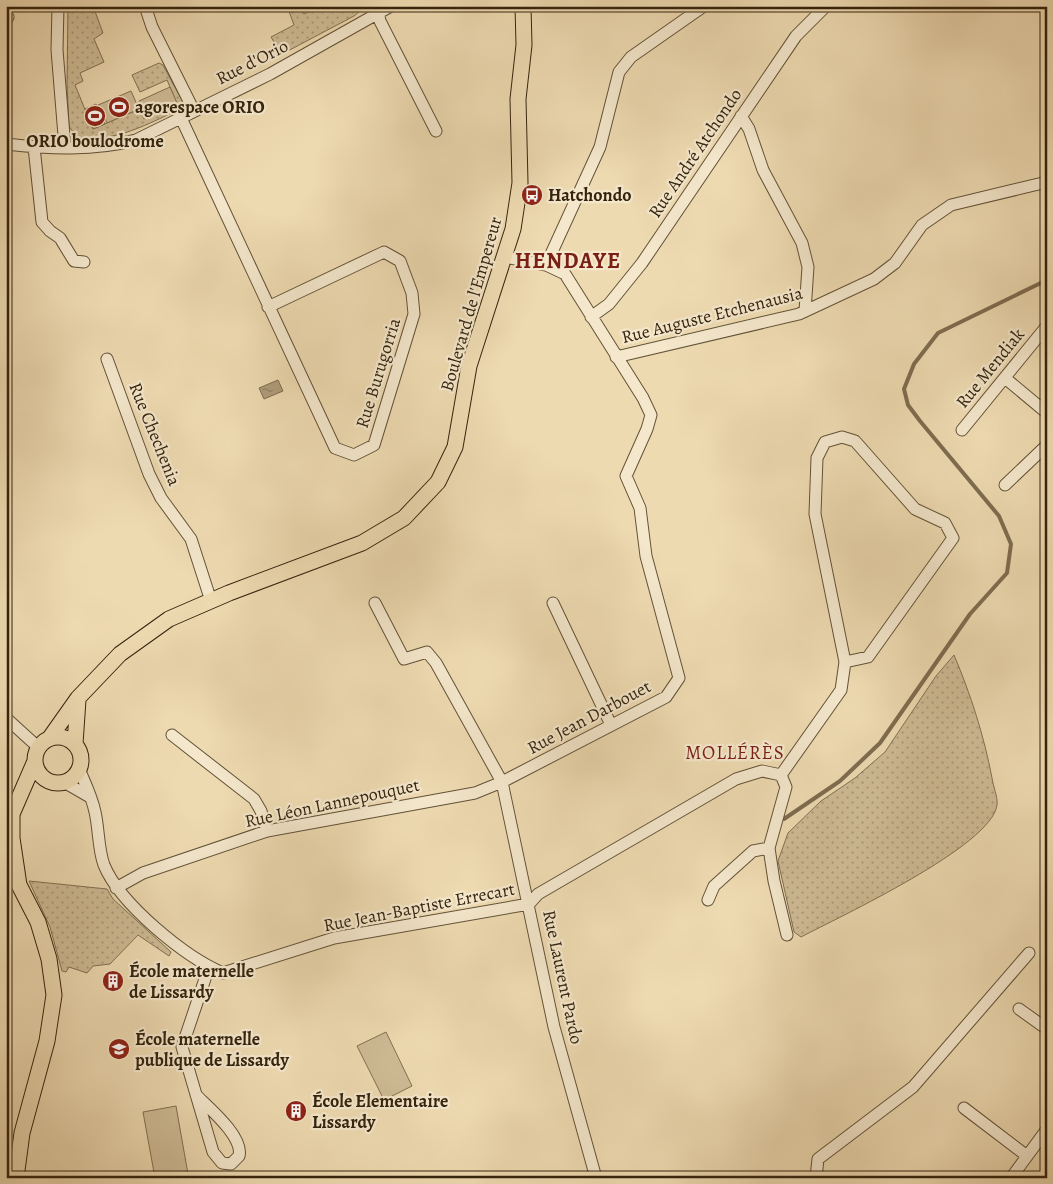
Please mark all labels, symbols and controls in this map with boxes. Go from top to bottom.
street label: Rue d'Orio [212,34,292,90]
street label: Rue André Atchondo [643,84,747,222]
sports icon: agorespace ORIO [107,95,131,119]
place label: agorespace ORIO [135,95,265,119]
sports icon: ORIO boulodrome [83,104,107,128]
place label: ORIO boulodrome [26,129,164,153]
bus stop icon: Hatchondo [520,183,544,207]
place label: Hatchondo [548,183,632,207]
street label: Boulevard de l'Empereur [435,214,507,394]
district label: HENDAYE [515,246,621,276]
street label: Rue Auguste Etchenausia [619,281,806,349]
street label: Rue Burugorria [350,314,406,431]
street label: Rue Mendiak [950,323,1030,413]
street label: Rue Chechenia [123,379,187,490]
street label: Rue Jean Darbouet [523,674,655,760]
district label: MOLLÉRÈS [685,740,785,766]
street label: Rue Léon Lannepouquet [242,773,422,833]
street label: Rue Jean-Baptiste Errecart [321,877,517,937]
street label: Rue Laurent Pardo [537,908,589,1046]
place label: École maternelle de Lissardy [129,959,254,1004]
building icon: École maternelle de Lissardy [101,969,125,993]
place label: École maternelle publique de Lissardy [135,1027,289,1072]
school or university icon: École maternelle publique de Lissardy [107,1037,131,1061]
place label: École Elementaire Lissardy [312,1089,448,1134]
building icon: École Elementaire Lissardy [284,1099,308,1123]

